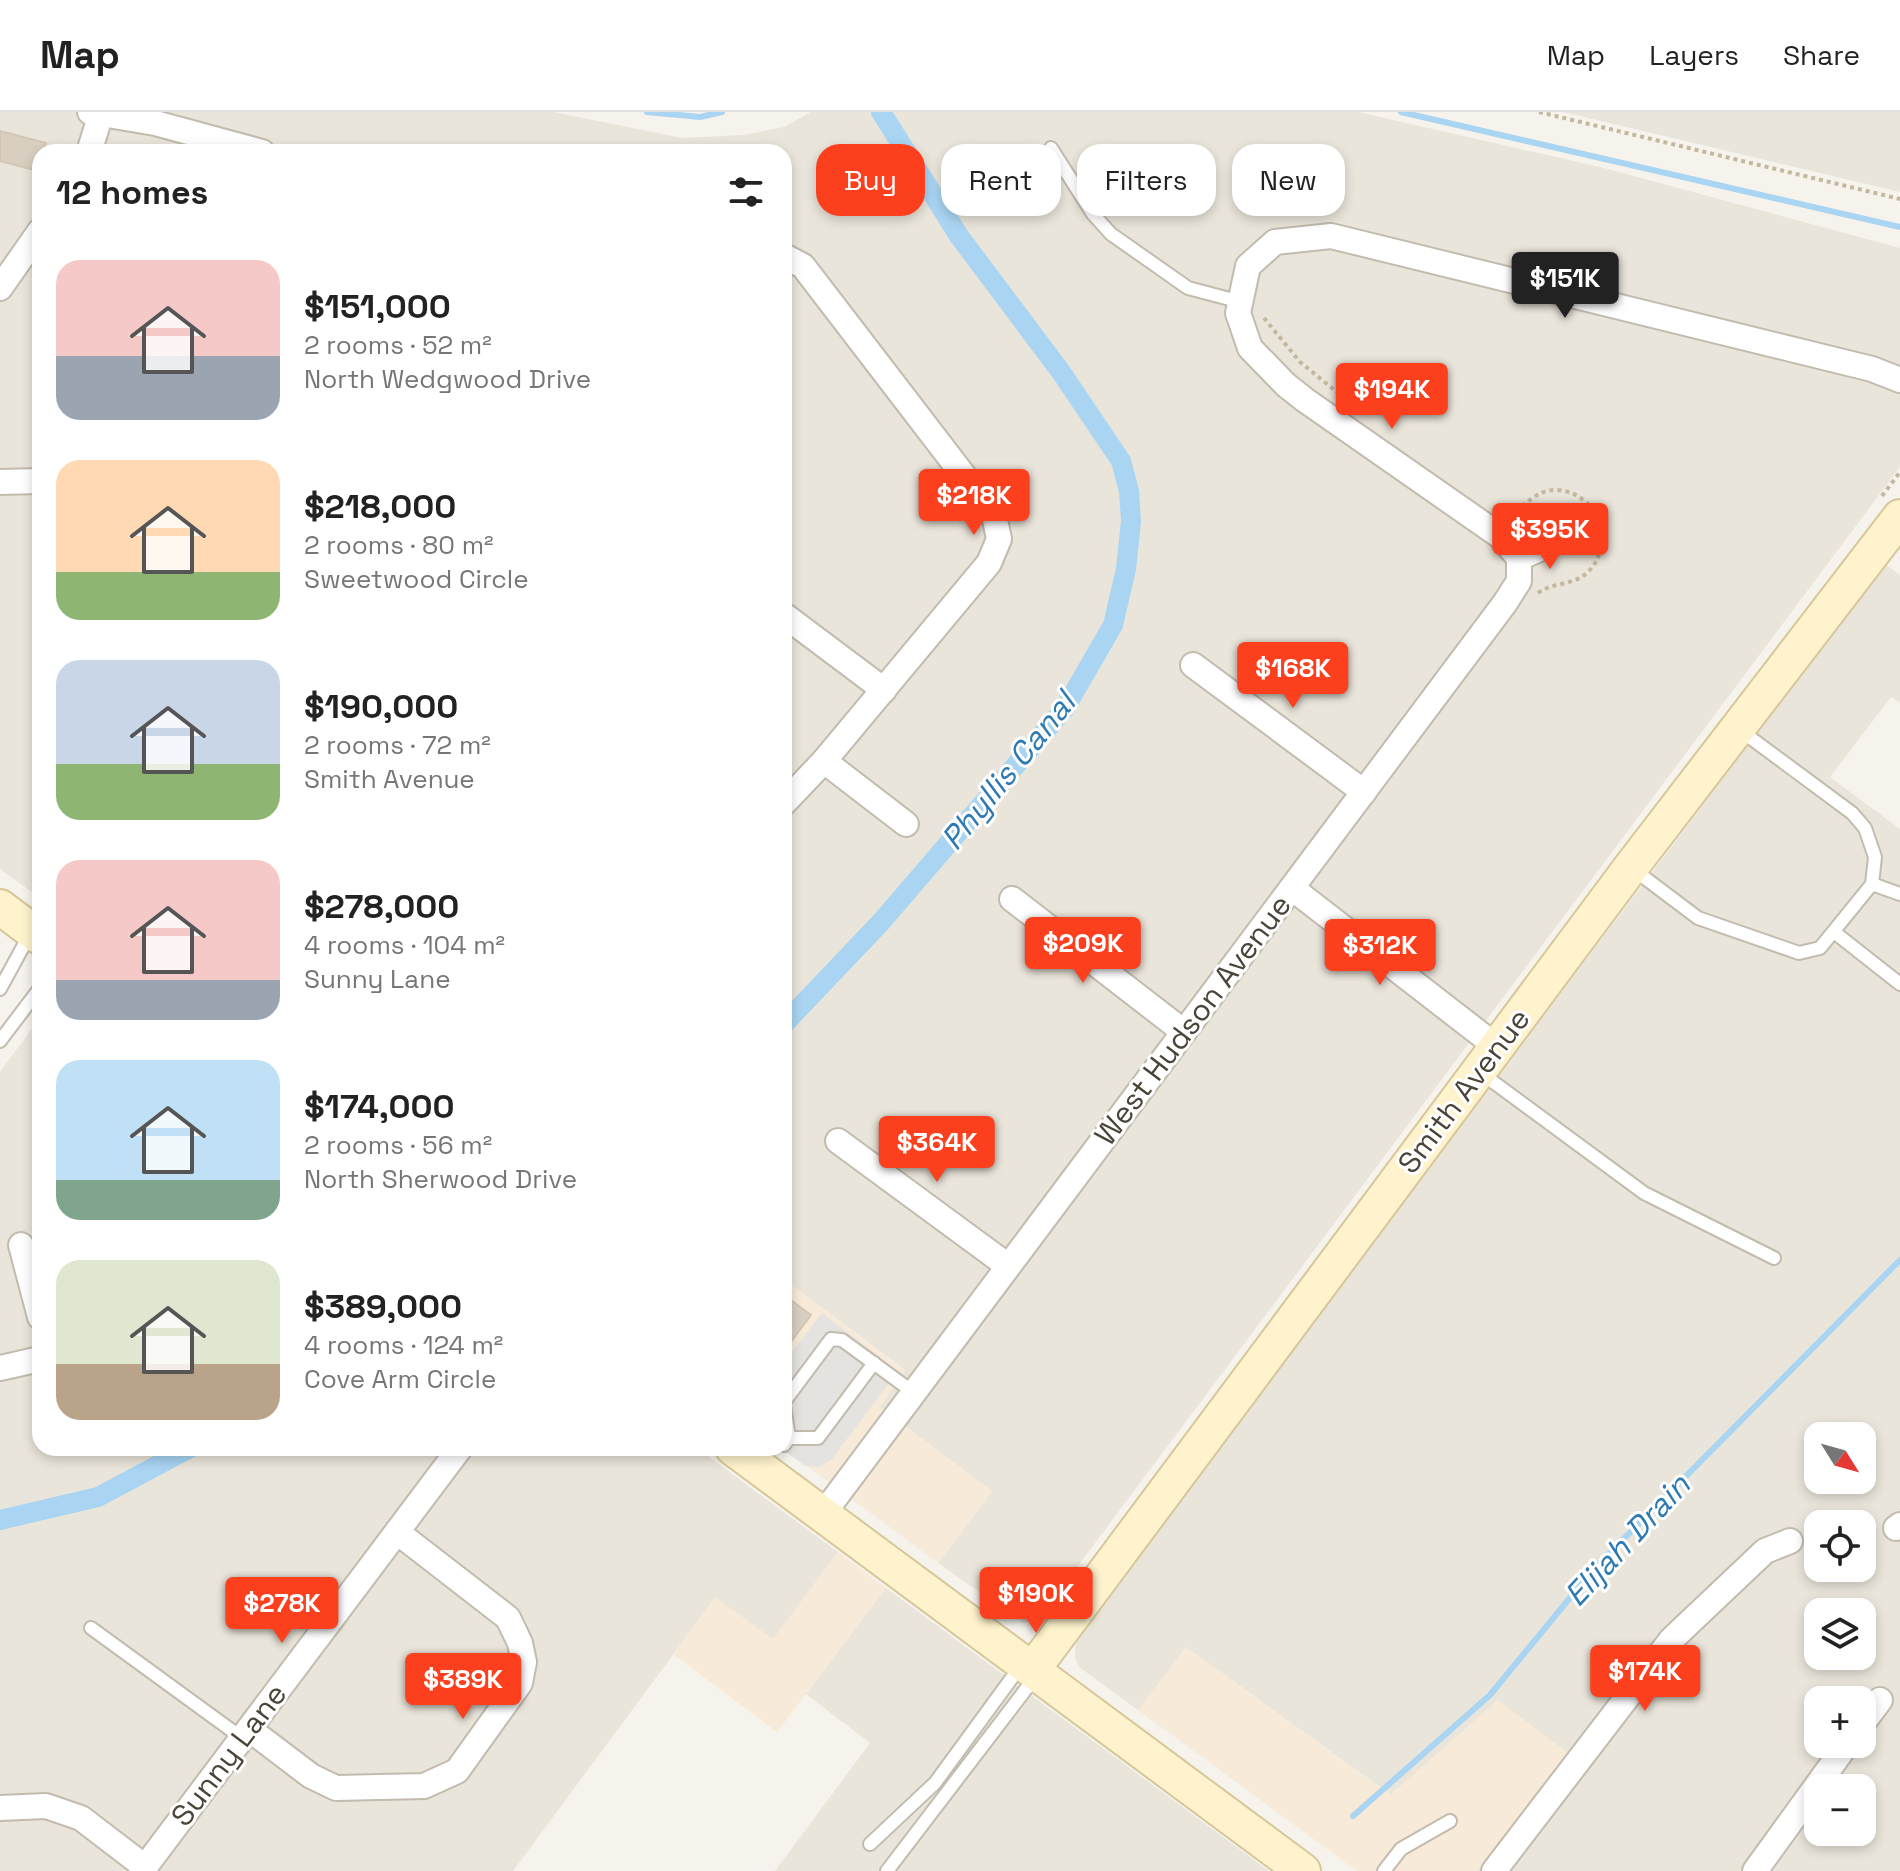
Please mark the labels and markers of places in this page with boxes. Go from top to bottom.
pin: $151K [1509,252,1621,320]
pin: $194K [1336,363,1448,431]
pin: $218K [918,469,1030,537]
pin: $395K [1494,503,1606,571]
pin: $168K [1237,642,1349,710]
pin: $209K [1027,917,1139,985]
pin: $312K [1324,919,1436,987]
pin: $364K [881,1116,993,1184]
pin: $190K [980,1567,1092,1635]
pin: $278K [226,1577,338,1645]
pin: $174K [1589,1645,1701,1713]
pin: $389K [407,1653,519,1721]

